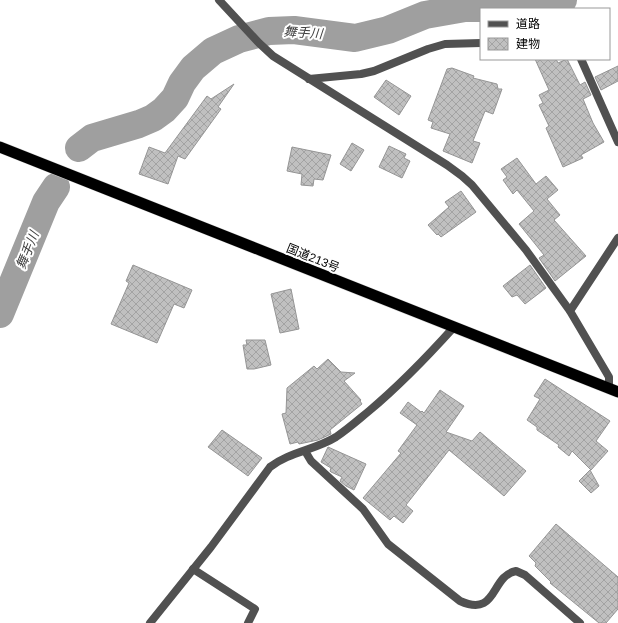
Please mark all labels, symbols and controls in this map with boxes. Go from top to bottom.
legend [480,8,610,60]
text: 道路 [516,17,540,31]
water label: 舞手川 [283,24,325,41]
text: 建物 [516,37,540,51]
water label: 舞手川 [13,227,42,271]
street label: 国道213号 [284,241,342,275]

